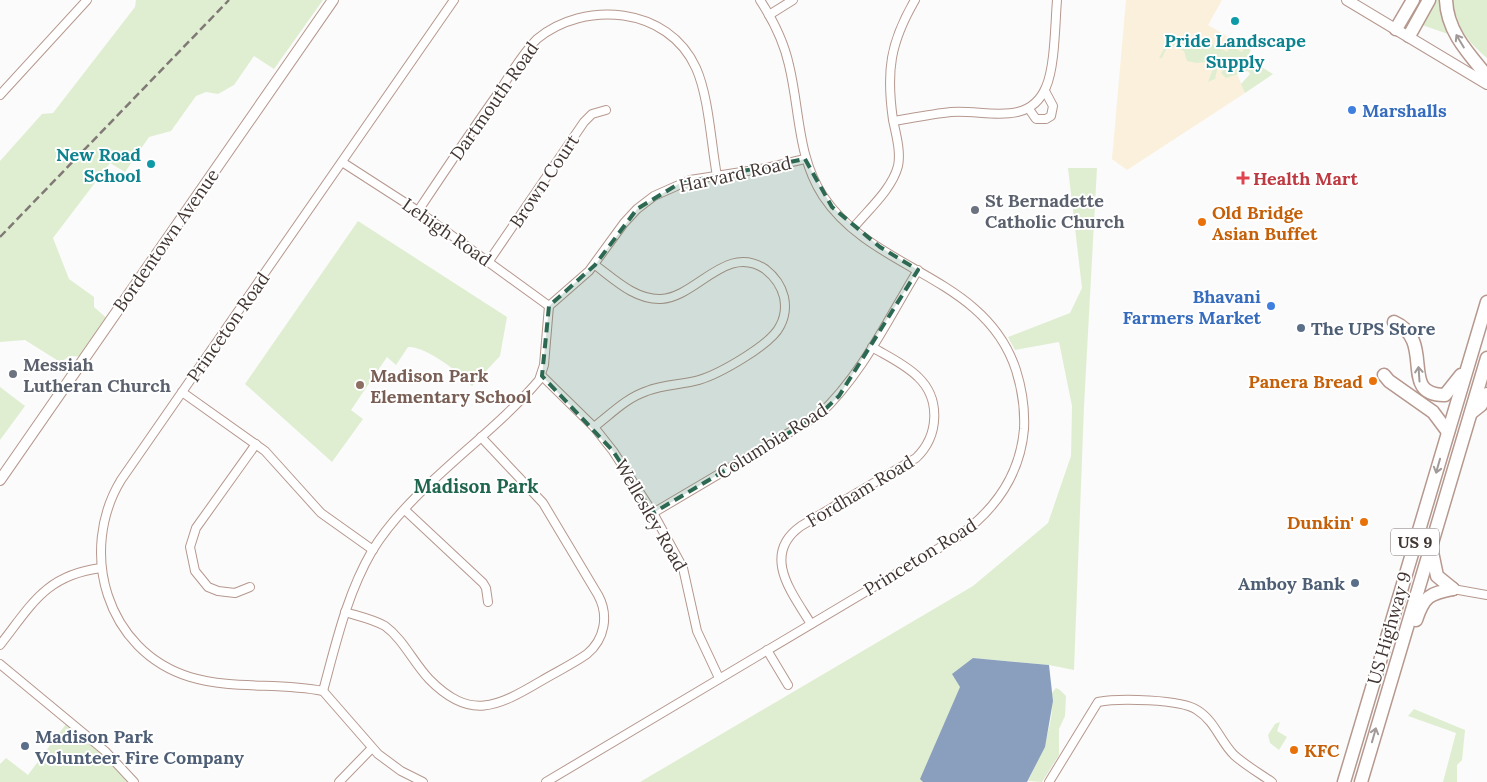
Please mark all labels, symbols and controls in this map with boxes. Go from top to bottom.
marker: Pride Landscape Supply [1229,15,1241,27]
place label: Pride Landscape Supply [1164,29,1306,73]
one-way arrow [1454,35,1464,49]
street label: Dartmouth Road [445,37,543,165]
place label: Marshalls [1362,99,1447,122]
marker: Marshalls [1346,104,1358,116]
street label: Brown Court [504,130,584,232]
place label: New Road School [56,143,141,187]
street label: Harvard Road [677,151,793,197]
marker: New Road School [145,158,157,170]
street label: Bordentown Avenue [108,164,224,316]
place label: Health Mart [1253,167,1358,190]
marker: Health Mart [1237,172,1249,184]
place label: St Bernadette Catholic Church [985,189,1125,233]
street label: Lehigh Road [398,193,496,271]
place label: Old Bridge Asian Buffet [1212,201,1318,245]
marker: St Bernadette Catholic Church [969,204,981,216]
marker: Old Bridge Asian Buffet [1196,216,1208,228]
street label: Princeton Road [182,267,274,386]
place label: Bhavani Farmers Market [1122,285,1262,329]
marker: Bhavani Farmers Market [1265,300,1277,312]
place label: The UPS Store [1311,317,1436,340]
marker: The UPS Store [1295,322,1307,334]
place label: Messiah Lutheran Church [23,353,171,397]
place label: Madison Park Elementary School [370,364,532,408]
one-way arrow [1414,366,1423,382]
marker: Messiah Lutheran Church [7,368,19,380]
place label: Panera Bread [1248,370,1363,393]
marker: Panera Bread [1367,375,1379,387]
marker: Madison Park Elementary School [354,379,366,391]
street label: Columbia Road [712,398,832,484]
street label: Fordham Road [802,450,918,532]
street label: Wellesley Road [610,455,692,575]
one-way arrow [1432,457,1442,473]
district label: Madison Park [413,474,539,498]
place label: Dunkin' [1287,511,1354,534]
street label: Princeton Road [859,513,981,601]
marker: Dunkin' [1358,516,1370,528]
road number: US 9 [1391,528,1439,556]
street label: US Highway 9 [1362,569,1416,687]
place label: Amboy Bank [1238,572,1345,595]
marker: Amboy Bank [1349,577,1361,589]
place label: Madison Park Volunteer Fire Company [35,725,244,769]
one-way arrow [1370,728,1380,744]
place label: KFC [1304,739,1340,762]
marker: Madison Park Volunteer Fire Company [19,740,31,752]
marker: KFC [1288,744,1300,756]

